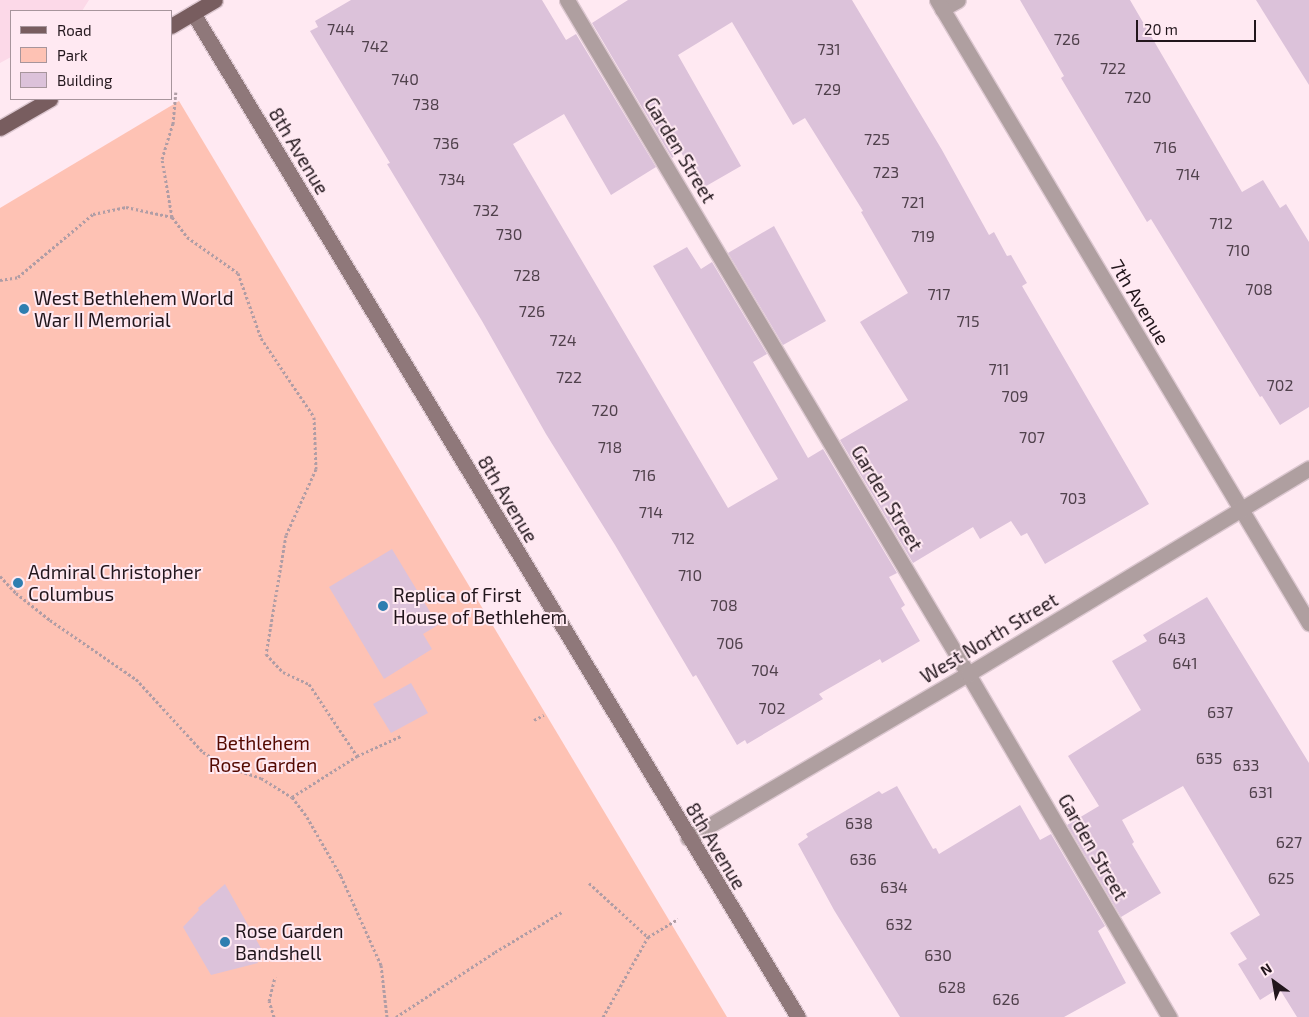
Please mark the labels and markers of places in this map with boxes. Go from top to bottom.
place label: West Bethlehem World War II Memorial [34,287,234,331]
marker: West Bethlehem World War II Memorial [18,303,30,315]
place label: Admiral Christopher Columbus [28,561,202,605]
marker: Admiral Christopher Columbus [12,577,24,589]
place label: Replica of First House of Bethlehem [393,584,568,628]
marker: Replica of First House of Bethlehem [377,600,389,612]
place label: Rose Garden Bandshell [235,920,343,964]
marker: Rose Garden Bandshell [219,936,231,948]

